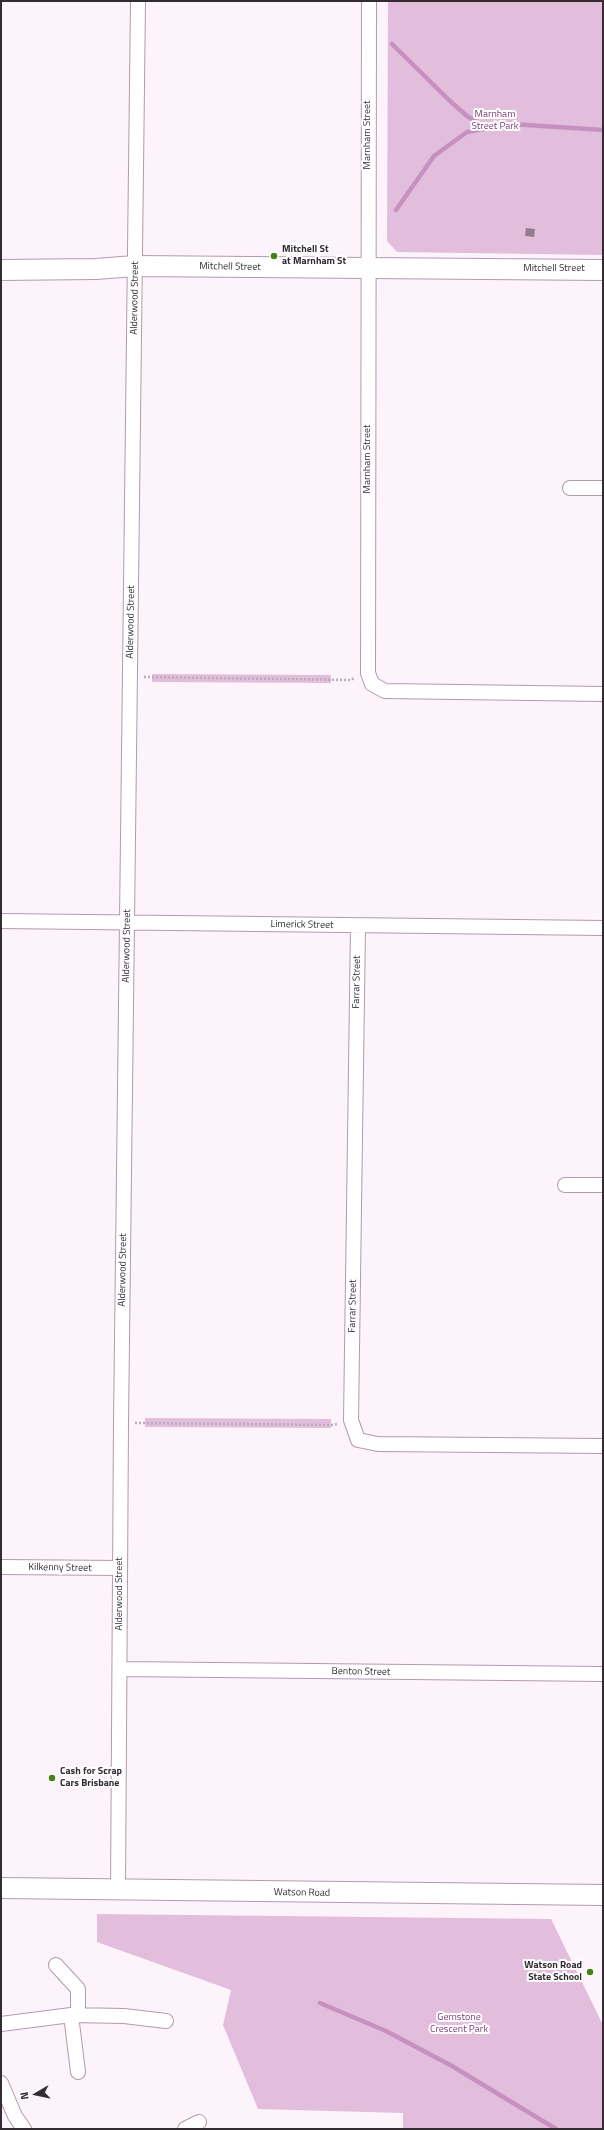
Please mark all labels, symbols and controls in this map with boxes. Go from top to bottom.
street label: Marnham Street [362,101,374,169]
park label: Marnham Street Park [471,109,519,132]
place label: Mitchell St at Marnham St [282,244,346,268]
marker: Mitchell St at Marnham St [269,251,279,261]
street label: Mitchell Street [199,260,261,274]
street label: Alderwood Street [128,261,142,335]
street label: Mitchell Street [523,263,585,275]
street label: Marnham Street [362,425,374,493]
street label: Alderwood Street [124,585,138,659]
street label: Alderwood Street [120,909,134,983]
street label: Limerick Street [270,918,334,932]
street label: Farrar Street [351,955,363,1009]
street label: Alderwood Street [116,1233,130,1307]
street label: Farrar Street [347,1279,359,1333]
street label: Alderwood Street [114,1557,126,1631]
street label: Kilkenny Street [28,1561,92,1575]
street label: Benton Street [332,1665,390,1679]
place label: Cash for Scrap Cars Brisbane [60,1766,122,1790]
marker: Cash for Scrap Cars Brisbane [47,1773,57,1783]
street label: Watson Road [274,1887,330,1899]
place label: Watson Road State School [524,1960,582,1984]
marker: Watson Road State School [585,1967,595,1977]
park label: Gemstone Crescent Park [430,2012,488,2036]
north arrow [16,2074,56,2114]
text: N [16,2091,33,2101]

